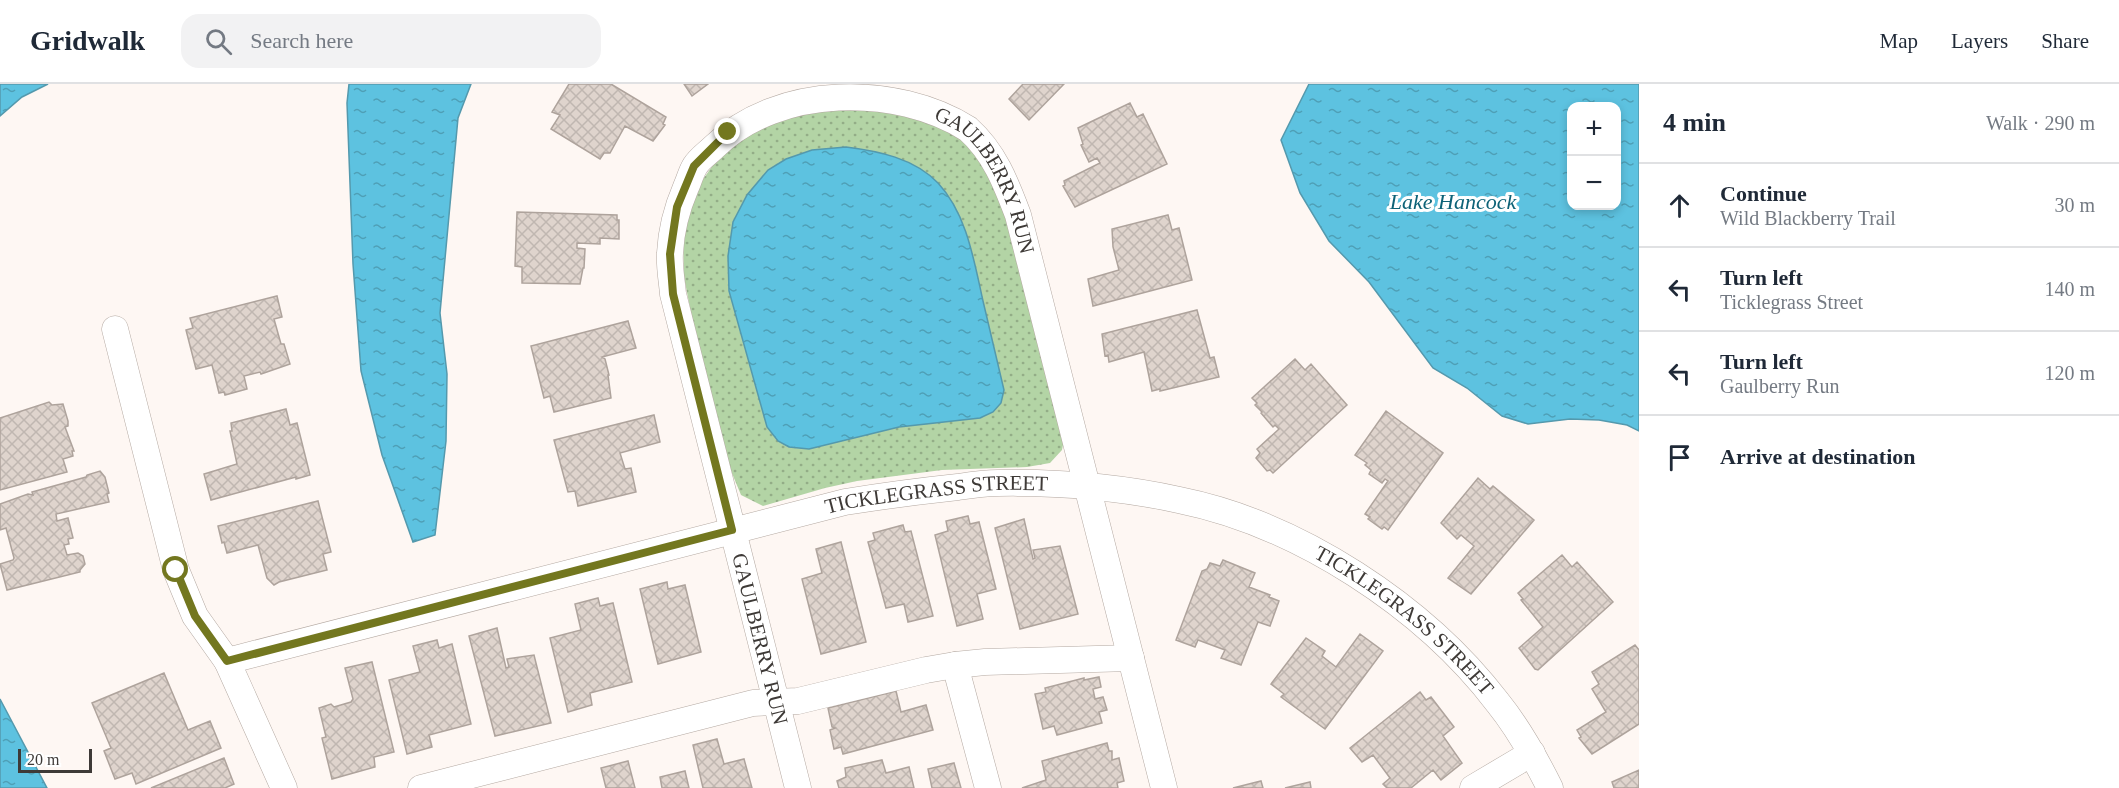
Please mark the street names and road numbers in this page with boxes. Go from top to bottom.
street label: GAULBERRY RUN [931,102,1039,256]
street label: TICKLEGRASS STREET [822,471,1049,519]
street label: TICKLEGRASS STREET [1311,541,1499,700]
street label: GAULBERRY RUN [727,551,793,727]

